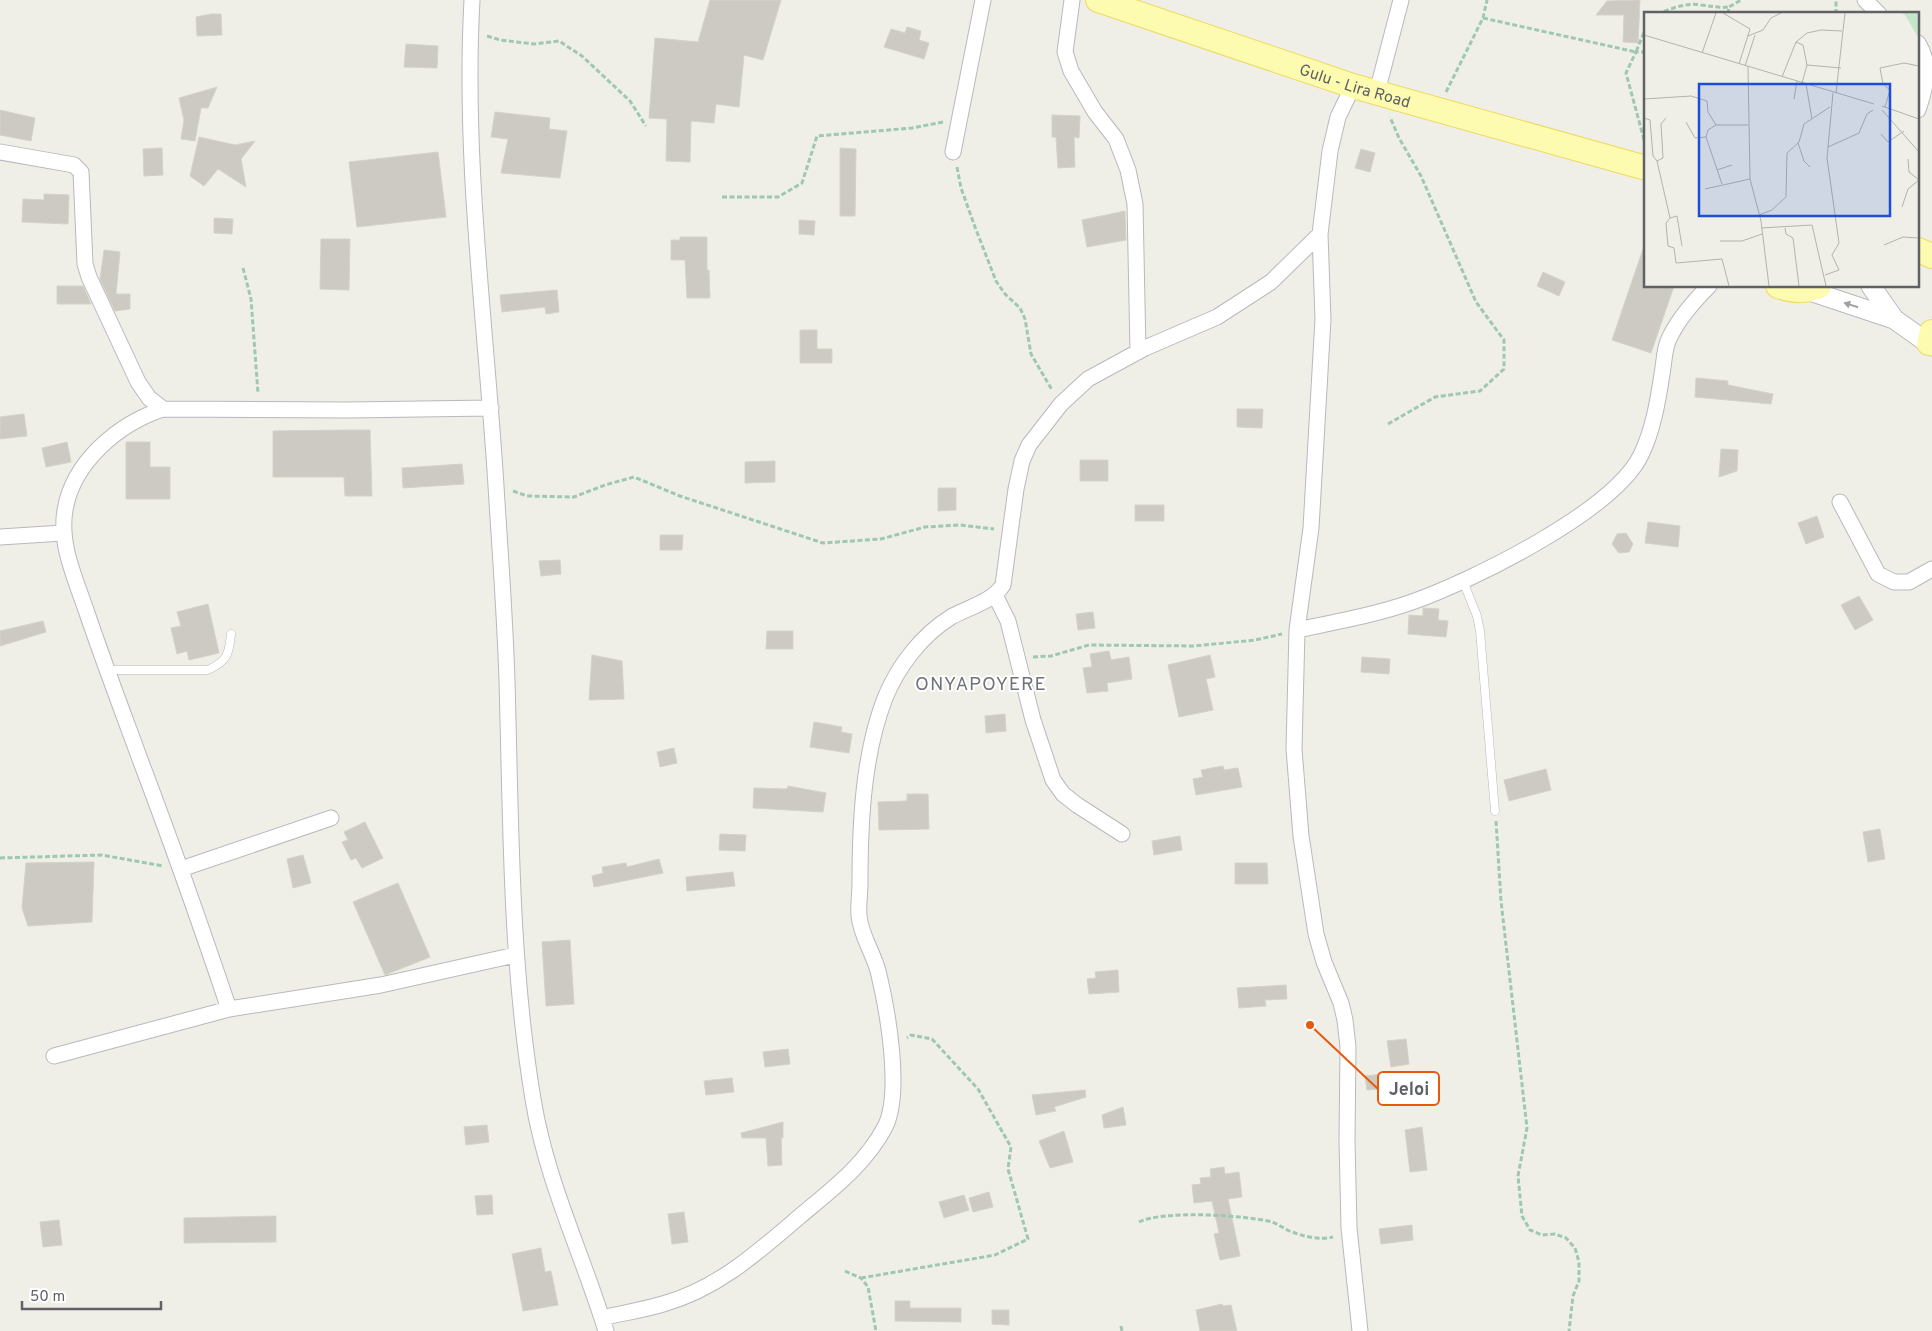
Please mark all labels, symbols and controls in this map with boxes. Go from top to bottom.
inset map [1644,12,1920,288]
street label: Gulu - Lira Road [1296,61,1413,114]
one-way arrow [1843,300,1858,308]
district label: ONYAPOYERE [915,673,1047,697]
callout: Jeloi [1378,1072,1439,1105]
text: Jeloi [1389,1079,1429,1102]
scale bar [22,1278,161,1310]
text: 50 m [30,1288,65,1307]

